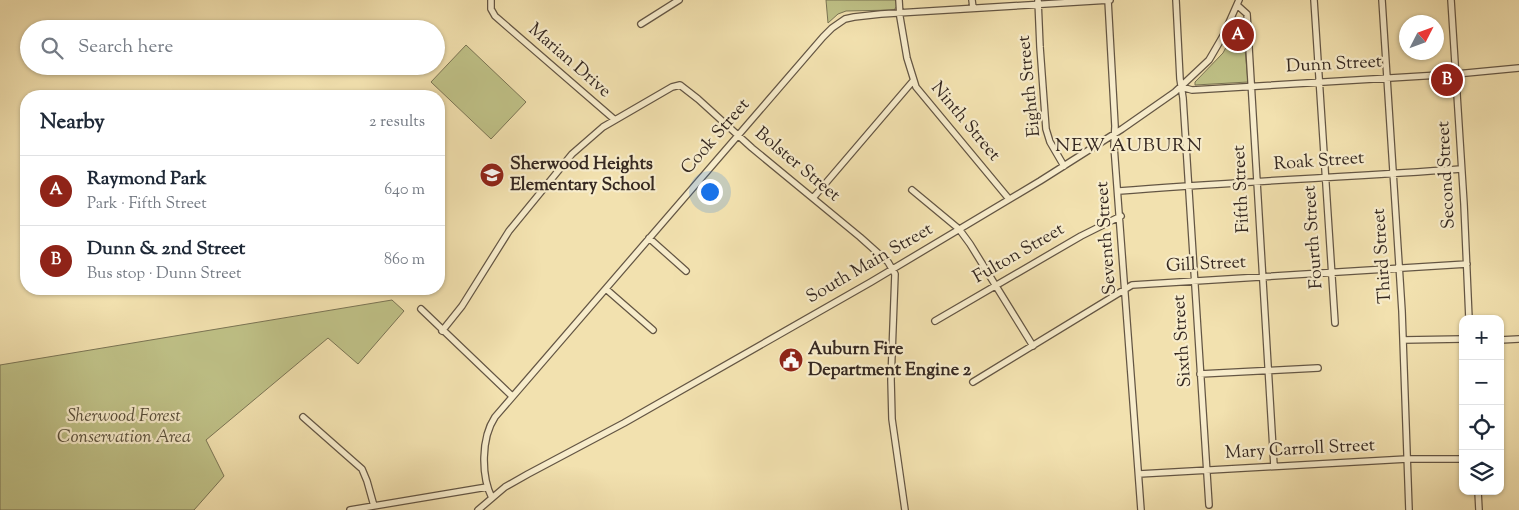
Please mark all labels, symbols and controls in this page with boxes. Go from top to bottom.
north arrow [1399,15,1444,60]
pin: A [1222,16,1254,54]
street label: Marian Drive [522,18,616,104]
search box [20,20,445,75]
icon: search [38,34,66,62]
text: Search here [78,34,173,61]
street label: Eighth Street [1012,34,1048,138]
street label: Dunn Street [1285,49,1383,81]
pin: B [1431,61,1463,99]
street label: Ninth Street [924,77,1006,167]
street label: Cook Street [675,93,757,181]
text: Nearby [40,108,105,138]
text: 2 results [369,111,425,134]
street label: Second Street [1431,120,1463,230]
street label: Bolster Street [749,121,845,209]
district label: NEW AUBURN [1055,133,1203,160]
street label: Fifth Street [1227,144,1257,234]
street label: Roak Street [1273,146,1365,178]
place label: Sherwood Heights Elementary School [510,152,656,199]
school or university icon: Sherwood Heights Elementary School [479,162,505,188]
text: Raymond Park [87,166,207,193]
text: A [50,179,63,202]
text: 640 m [384,179,425,202]
your location [697,179,723,205]
street label: Seventh Street [1090,180,1124,296]
street label: Fourth Street [1297,184,1331,290]
text: Park · Fifth Street [87,193,207,216]
street label: Third Street [1367,207,1399,305]
street label: South Main Street [802,217,938,311]
street label: Fulton Street [968,217,1070,291]
text: Dunn & 2nd Street [87,236,245,263]
text: B [51,249,61,272]
text: 860 m [384,249,425,272]
street label: Gill Street [1165,250,1247,280]
text: Bus stop · Dunn Street [87,263,242,286]
street label: Sixth Street [1167,294,1199,388]
map controls [1459,315,1504,495]
button: + [1459,315,1504,360]
place label: Auburn Fire Department Engine 2 [808,337,972,384]
public building icon: Auburn Fire Department Engine 2 [778,347,804,373]
button: − [1459,360,1504,405]
park label: Sherwood Forest Conservation Area [57,404,191,451]
button: locate [1459,405,1504,450]
street label: Mary Carroll Street [1224,433,1376,467]
button: layers [1459,450,1504,495]

